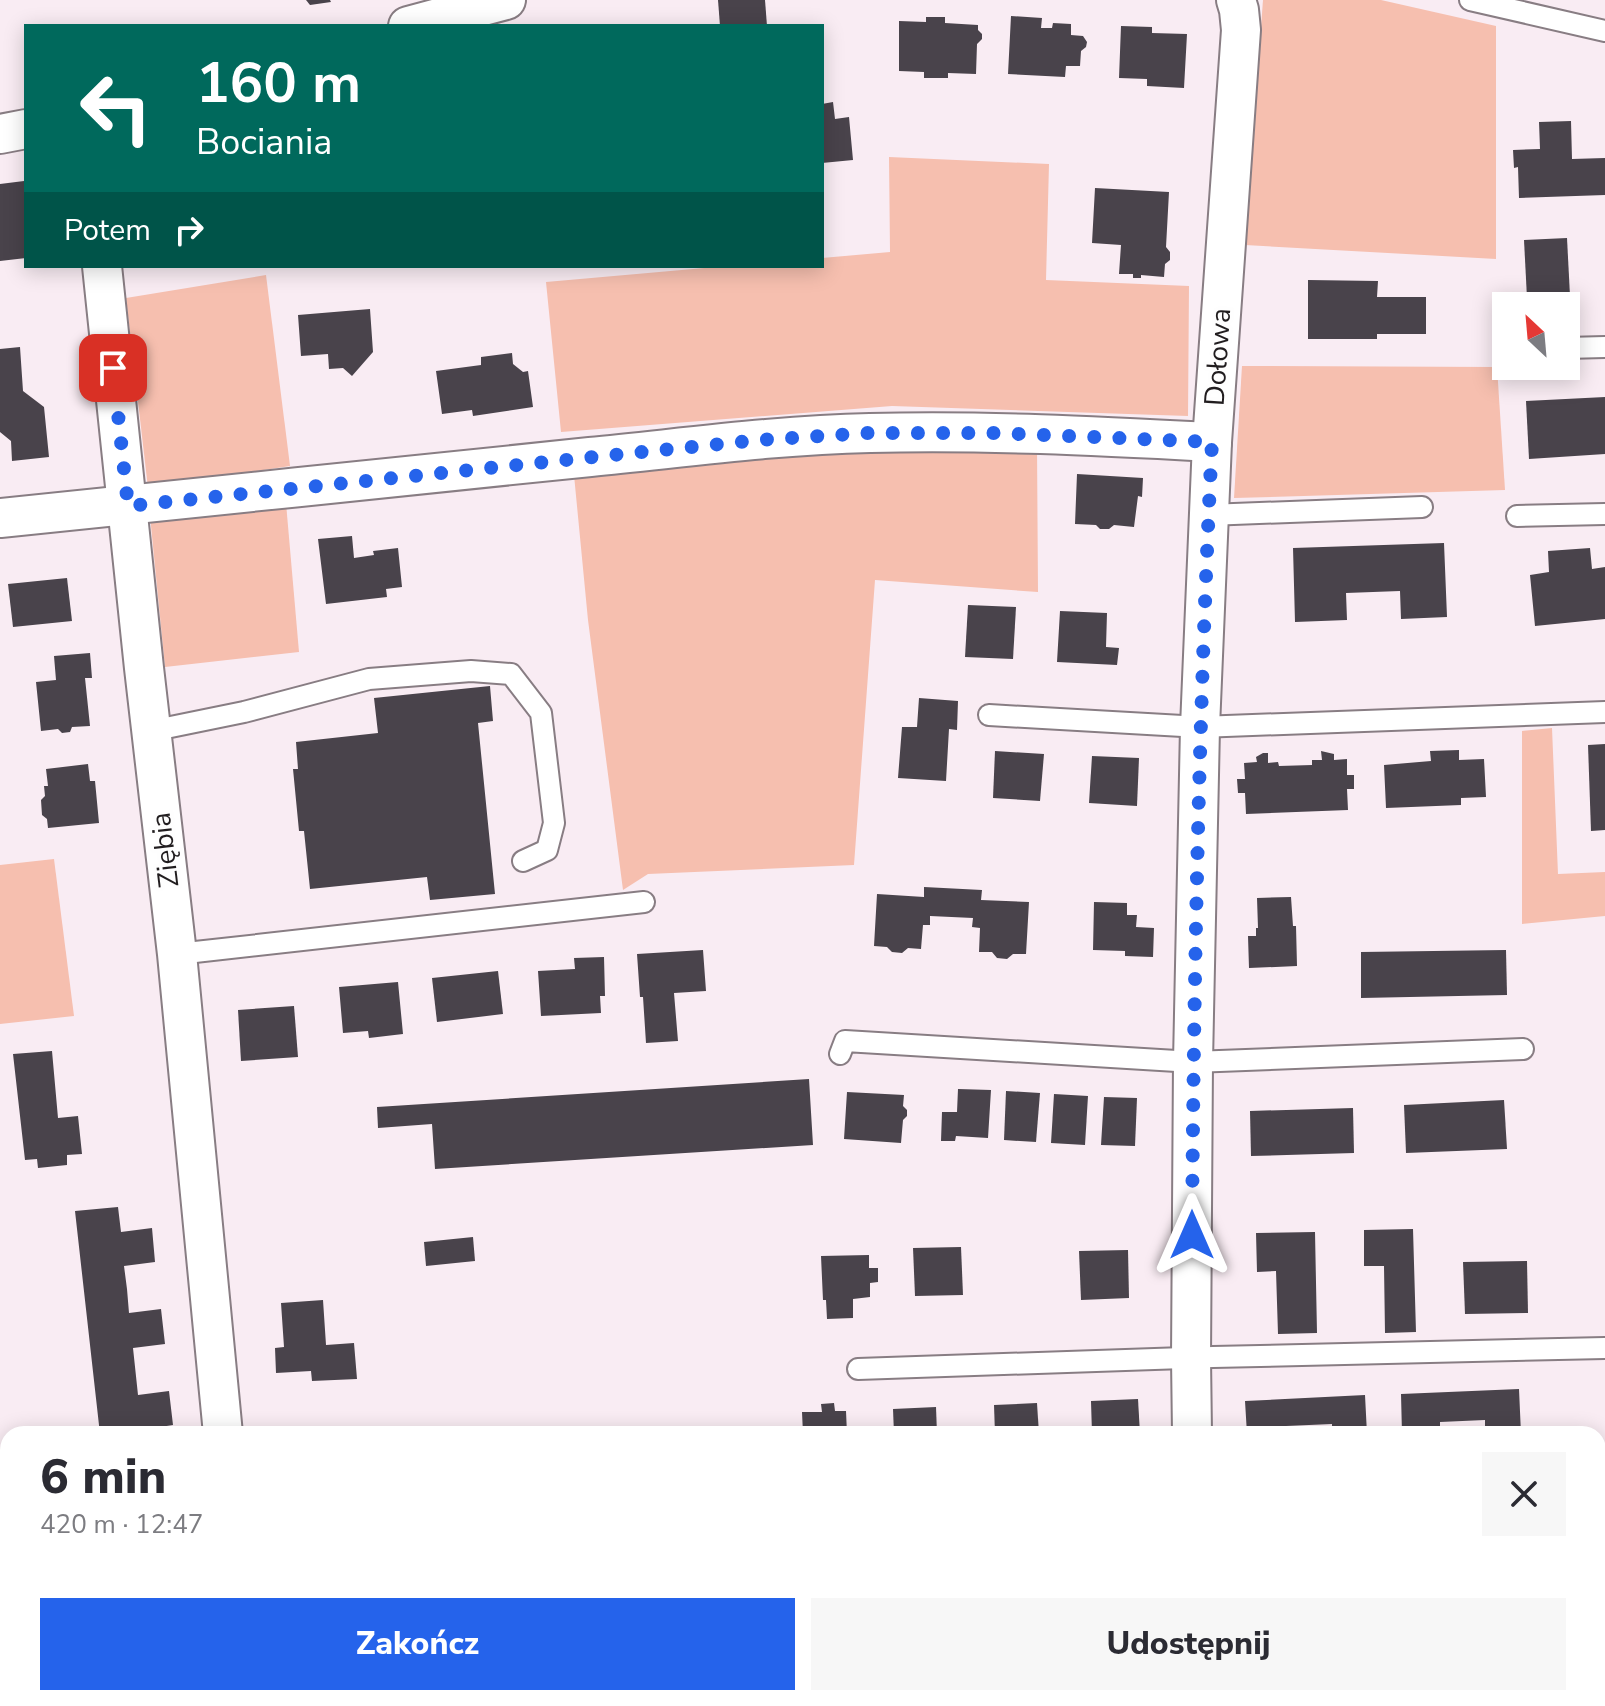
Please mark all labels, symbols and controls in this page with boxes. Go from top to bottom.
text: 160 m [196,45,361,122]
icon: left [64,56,168,160]
text: Bociania [196,118,332,167]
icon: right [167,208,211,252]
text: Potem [64,210,151,251]
north arrow [1492,292,1580,380]
map controls [1492,292,1580,380]
street label: Dołowa [1196,307,1240,407]
pin [79,334,147,402]
icon: arrive [91,346,135,390]
street label: Ziębia [142,810,188,890]
position arrow [1150,1193,1234,1277]
text: 6 min [40,1444,166,1510]
button: close [1482,1452,1566,1536]
text: 420 m · 12:47 [40,1507,203,1542]
button: Zakończ [40,1598,795,1690]
button: Udostępnij [811,1598,1566,1690]

